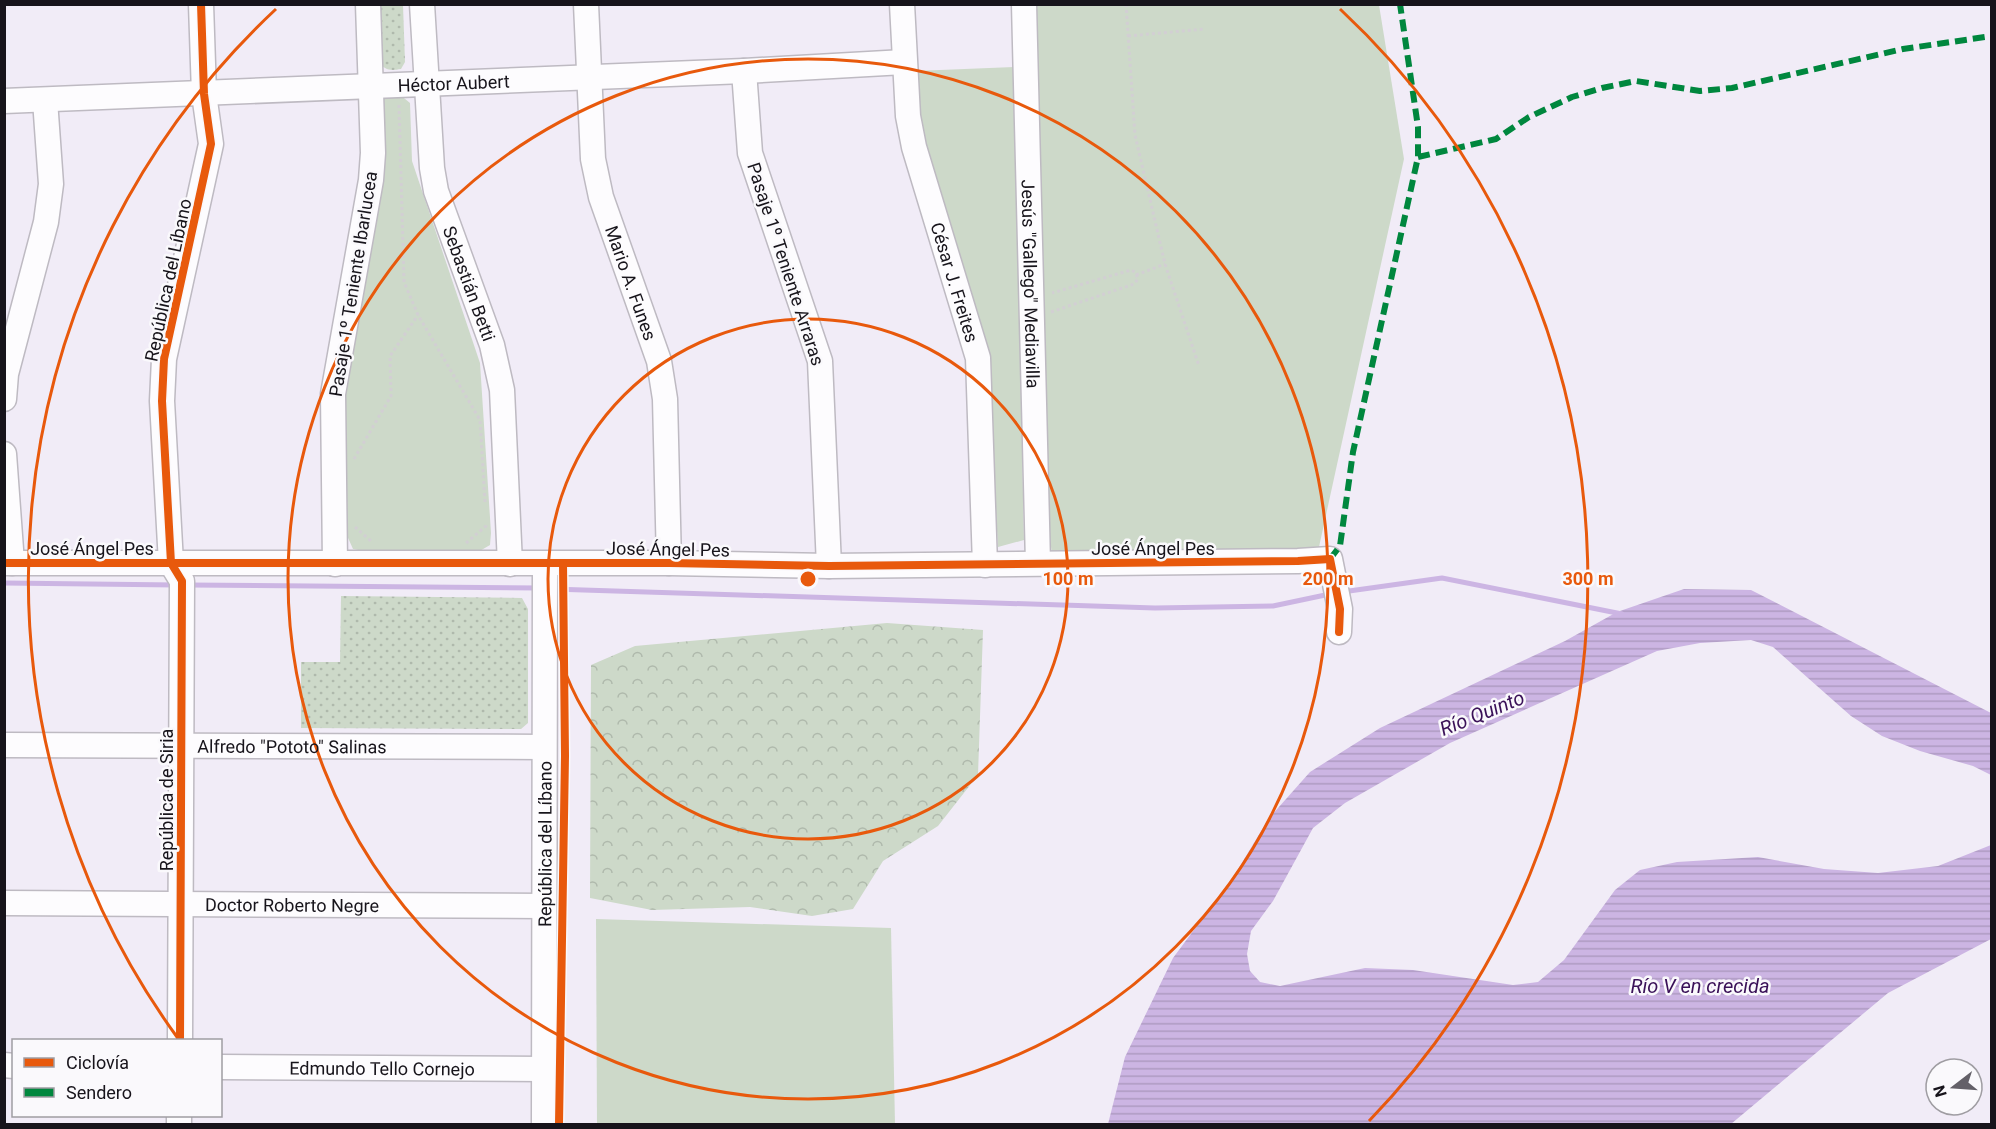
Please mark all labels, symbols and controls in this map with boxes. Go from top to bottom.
street label: Héctor Aubert [397,70,510,96]
street label: Pasaje 1º Teniente Arraras [743,160,829,368]
street label: Pasaje 1º Teniente Ibarlucea [325,170,381,398]
street label: Jesús "Gallego" Mediavilla [1018,179,1044,389]
street label: República del Líbano [140,197,196,363]
street label: César J. Freites [927,220,983,345]
street label: Sebastián Betti [439,223,500,344]
street label: Mario A. Funes [601,223,661,343]
street label: José Ángel Pes [606,537,730,561]
street label: José Ángel Pes [30,538,154,559]
street label: José Ángel Pes [1091,538,1215,559]
text: 100 m [1042,568,1094,589]
text: 200 m [1302,568,1354,589]
text: 300 m [1562,568,1614,589]
centre of rings [798,569,818,589]
water label: Río Quinto [1436,685,1528,741]
street label: República de Siria [156,729,177,871]
street label: Alfredo "Pototo" Salinas [197,735,387,757]
street label: República del Líbano [534,761,555,927]
street label: Doctor Roberto Negre [205,894,379,916]
water label: Río V en crecida [1630,974,1770,998]
legend [12,1039,222,1117]
text: Ciclovía [66,1052,129,1073]
street label: Edmundo Tello Cornejo [289,1057,475,1079]
north arrow [1924,1057,1984,1117]
text: Sendero [66,1082,132,1103]
text: N [1929,1083,1951,1099]

